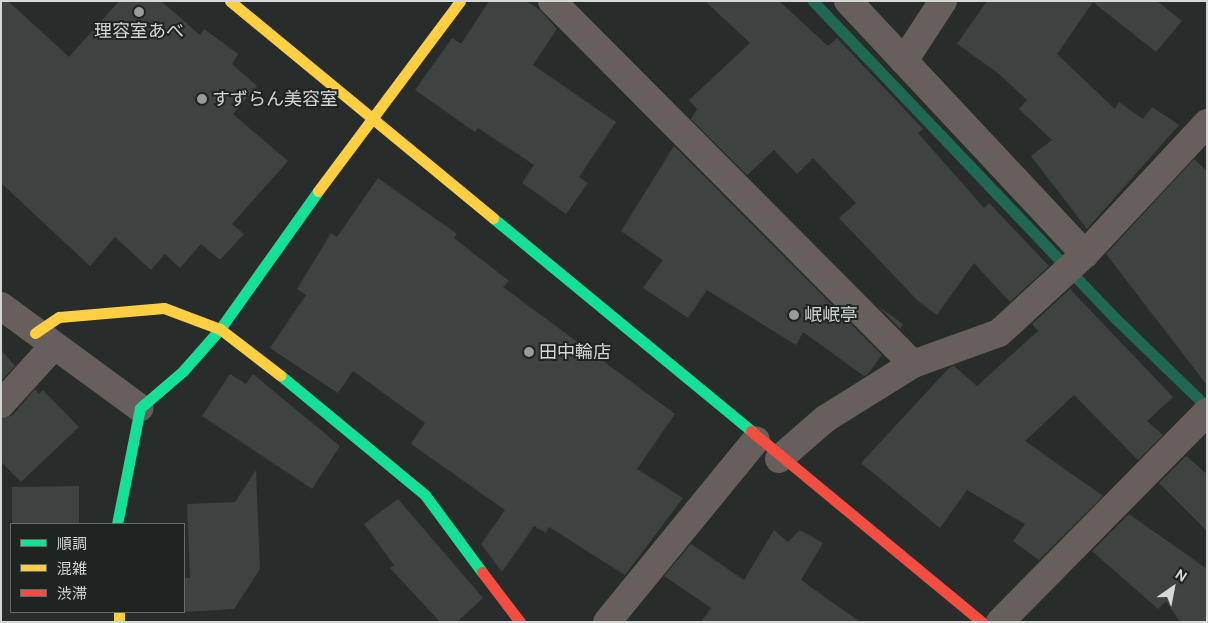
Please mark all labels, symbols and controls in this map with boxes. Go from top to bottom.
marker: 理容室あべ [133,6,145,18]
place label: 理容室あべ [94,20,184,42]
place label: すずらん美容室 [212,88,338,110]
marker: すずらん美容室 [196,93,208,105]
place label: 岷岷亭 [804,304,858,326]
marker: 岷岷亭 [788,309,800,321]
place label: 田中輪店 [539,341,611,363]
marker: 田中輪店 [523,346,535,358]
legend [10,523,185,613]
text: 順調 [57,534,87,554]
text: 混雑 [57,559,87,579]
north arrow [1148,563,1198,613]
text: N [1172,565,1190,586]
text: 渋滞 [57,584,87,604]

